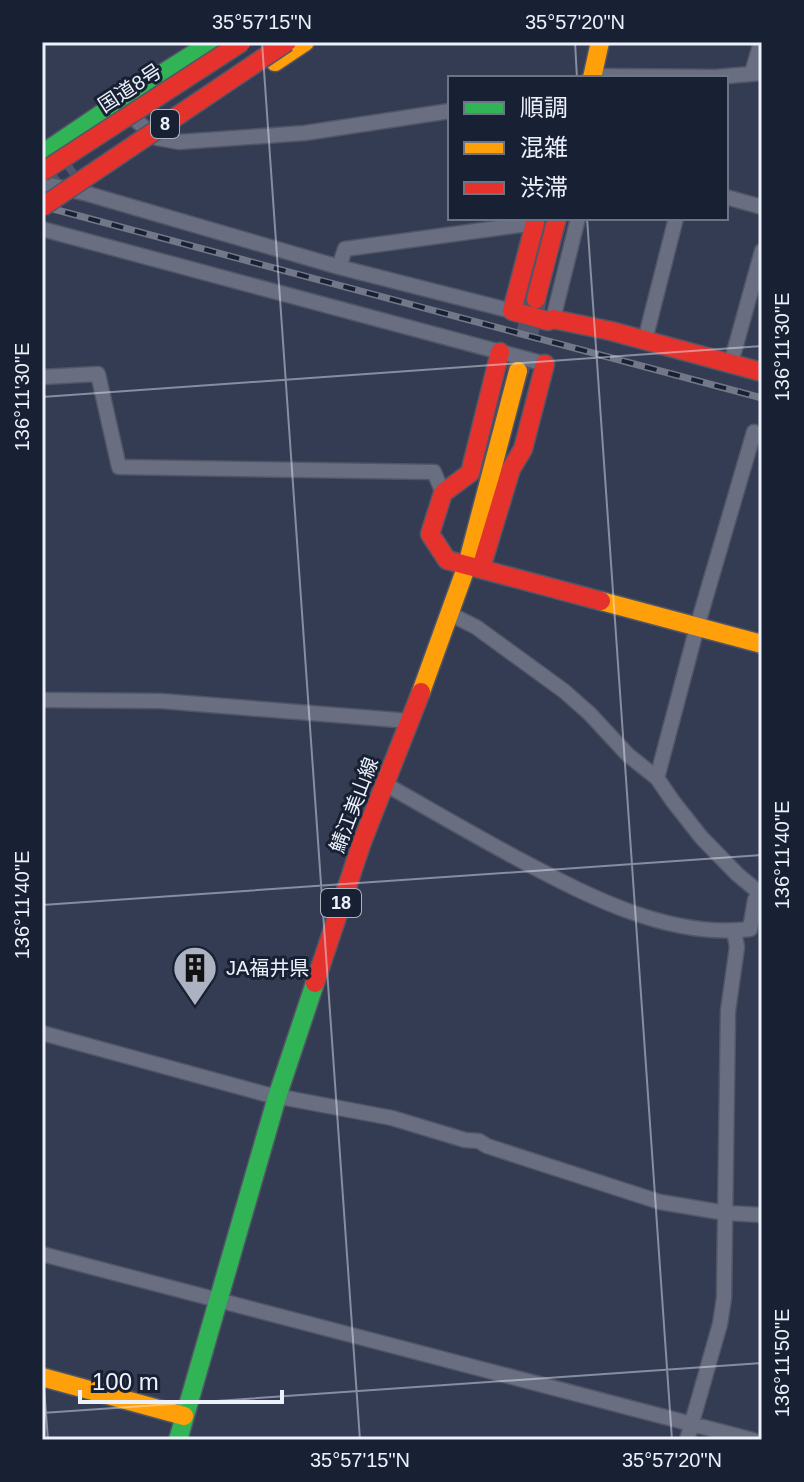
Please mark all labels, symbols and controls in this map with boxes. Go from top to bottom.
text: 35°57'15"N [212,11,312,33]
text: 35°57'20"N [525,11,625,33]
street label: 国道8号 [94,59,166,117]
legend [448,76,728,220]
text: 順調 [520,94,568,121]
road number: 8 [151,110,179,138]
text: 混雑 [520,134,568,161]
text: 渋滞 [520,174,568,201]
text: 136°11'30"E [771,293,793,401]
text: 136°11'30"E [11,343,33,451]
street label: 鯖江美山線 [326,754,382,856]
text: 136°11'40"E [771,801,793,909]
text: 136°11'40"E [11,851,33,959]
road number: 18 [321,889,361,917]
building icon: JA福井県 [171,944,219,1007]
place label: JA福井県 [226,957,309,979]
text: 136°11'50"E [771,1309,793,1417]
scale bar [80,1354,282,1404]
text: 100 m [92,1368,159,1395]
text: 35°57'15"N [310,1449,410,1471]
text: 35°57'20"N [622,1449,722,1471]

